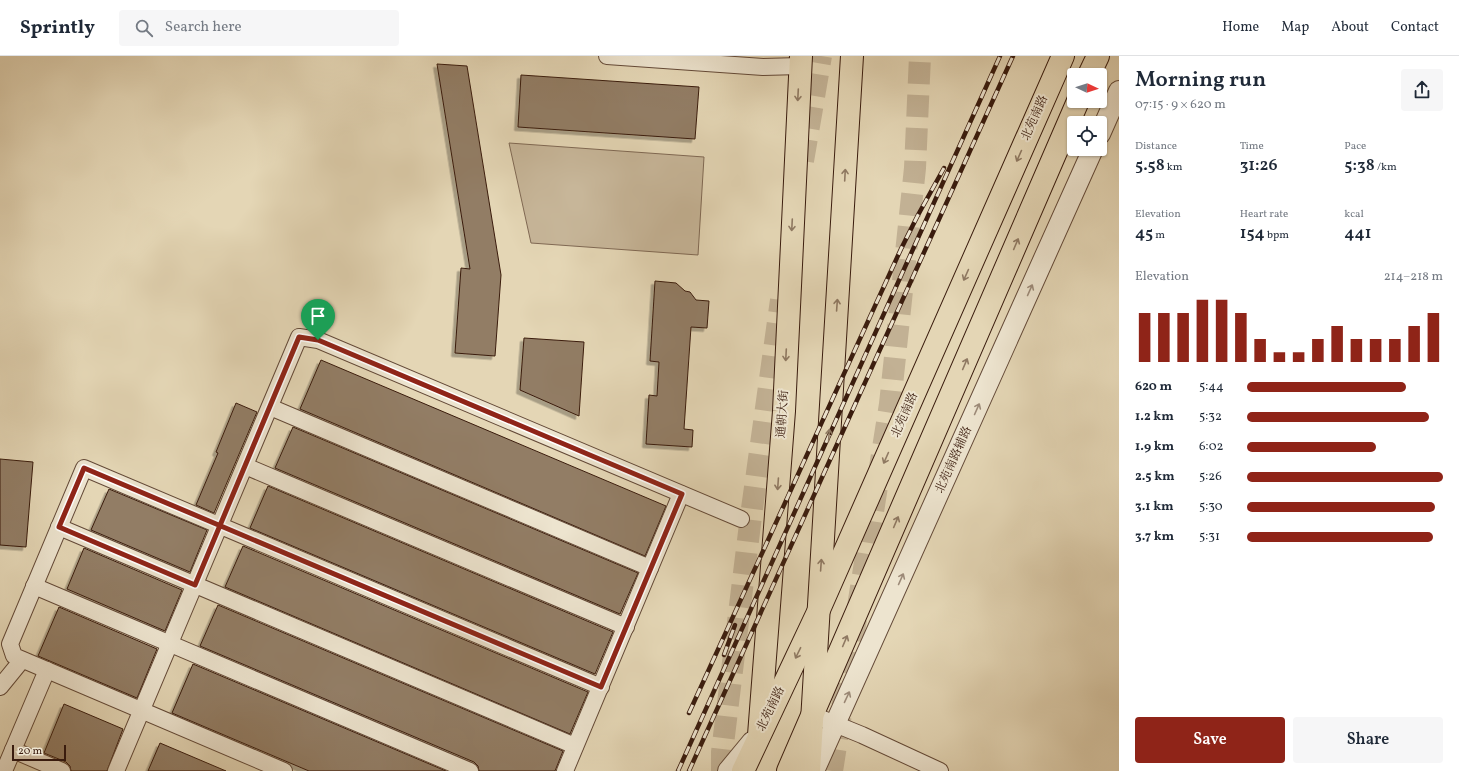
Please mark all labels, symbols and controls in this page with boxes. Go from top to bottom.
search box [119,10,399,46]
text: Sprintly [20,15,95,41]
icon: search [133,17,155,39]
text: Search here [165,17,242,38]
text: Home [1222,18,1259,37]
text: Map [1281,18,1309,37]
text: About [1331,18,1369,37]
text: Contact [1391,18,1439,37]
text: Morning run [1135,65,1266,96]
north arrow [1067,68,1107,108]
map controls [1067,68,1107,156]
button: share [1401,69,1443,111]
one-way arrow [795,88,802,101]
street label: 北苑南路 [1018,93,1052,143]
text: 07:15 · 9 × 620 m [1135,96,1226,114]
button: locate [1067,116,1107,156]
text: Distance [1135,139,1177,154]
text: Time [1240,139,1264,154]
text: Pace [1344,139,1366,154]
one-way arrow [1014,149,1022,161]
text: 5.58 [1135,154,1165,177]
text: 31:26 [1240,154,1278,177]
text: 5:38 [1344,154,1375,177]
text: km [1165,160,1183,175]
text: /km [1375,160,1397,175]
one-way arrow [842,169,849,182]
text: Elevation [1135,207,1181,222]
text: Heart rate [1240,207,1288,222]
text: kcal [1344,207,1364,222]
one-way arrow [789,218,796,231]
text: 45 [1135,222,1153,245]
text: 154 [1240,222,1265,245]
text: 441 [1344,222,1372,245]
text: m [1153,228,1165,243]
text: bpm [1265,228,1289,243]
one-way arrow [1013,239,1020,251]
one-way arrow [962,268,969,280]
text: Elevation [1135,268,1189,286]
text: 214–218 m [1384,268,1443,286]
one-way arrow [1027,285,1034,297]
pin [301,299,335,340]
one-way arrow [834,299,841,312]
icon: arrive [307,305,329,327]
one-way arrow [783,348,790,361]
one-way arrow [961,358,969,370]
text: 620 m [1135,378,1172,396]
text: 5:44 [1199,378,1224,396]
street label: 通朝大街 [773,389,793,439]
street label: 北苑南路 [888,390,922,440]
one-way arrow [974,404,981,416]
text: 1.2 km [1135,408,1174,426]
text: 5:32 [1199,408,1222,426]
street label: 北苑南路辅路 [932,424,976,496]
one-way arrow [825,429,832,442]
text: 1.9 km [1135,438,1174,456]
text: 6:02 [1199,438,1223,456]
one-way arrow [882,451,889,463]
text: 2.5 km [1135,468,1175,486]
text: 5:26 [1199,468,1222,486]
one-way arrow [775,477,782,490]
text: 3.1 km [1135,498,1174,516]
text: 5:30 [1199,498,1223,516]
one-way arrow [893,516,901,528]
text: 3.7 km [1135,528,1174,546]
text: 5:31 [1199,528,1220,546]
one-way arrow [817,559,824,572]
one-way arrow [898,573,905,585]
one-way arrow [842,635,849,647]
one-way arrow [794,647,801,659]
street label: 北苑南路 [753,684,789,734]
one-way arrow [844,692,851,704]
button: Save [1135,717,1285,763]
button: Share [1293,717,1443,763]
scale bar [12,743,66,762]
text: 20 m [18,744,42,759]

